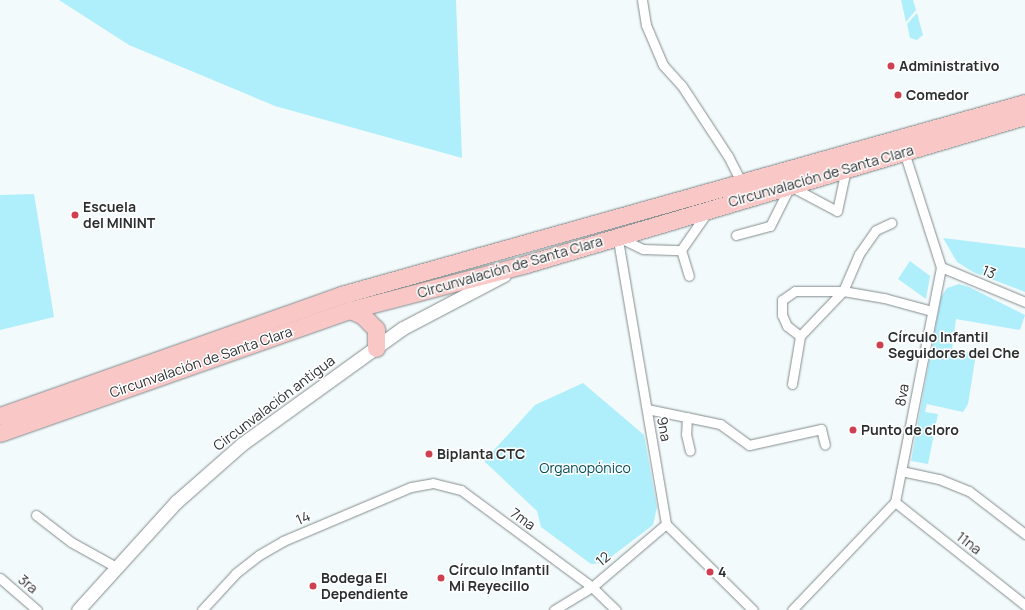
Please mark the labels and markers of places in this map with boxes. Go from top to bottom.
place label: Administrativo [899,58,999,74]
marker: Administrativo [886,61,896,71]
place label: Comedor [906,87,969,103]
marker: Comedor [893,90,903,100]
place label: Escuela del MININT [83,199,155,232]
marker: Escuela del MININT [70,210,80,220]
place label: Círculo Infantil Seguidores del Che [888,329,1020,362]
marker: Círculo Infantil Seguidores del Che [875,340,885,350]
place label: Punto de cloro [861,422,959,438]
marker: Punto de cloro [848,425,858,435]
place label: Biplanta CTC [437,446,525,462]
marker: Biplanta CTC [424,449,434,459]
place label: Círculo Infantil Mi Reyecillo [449,562,549,594]
place label: 4 [718,564,727,580]
marker: 4 [705,567,715,577]
place label: Bodega El Dependiente [321,570,408,602]
marker: Círculo Infantil Mi Reyecillo [436,573,446,583]
marker: Bodega El Dependiente [308,581,318,591]

